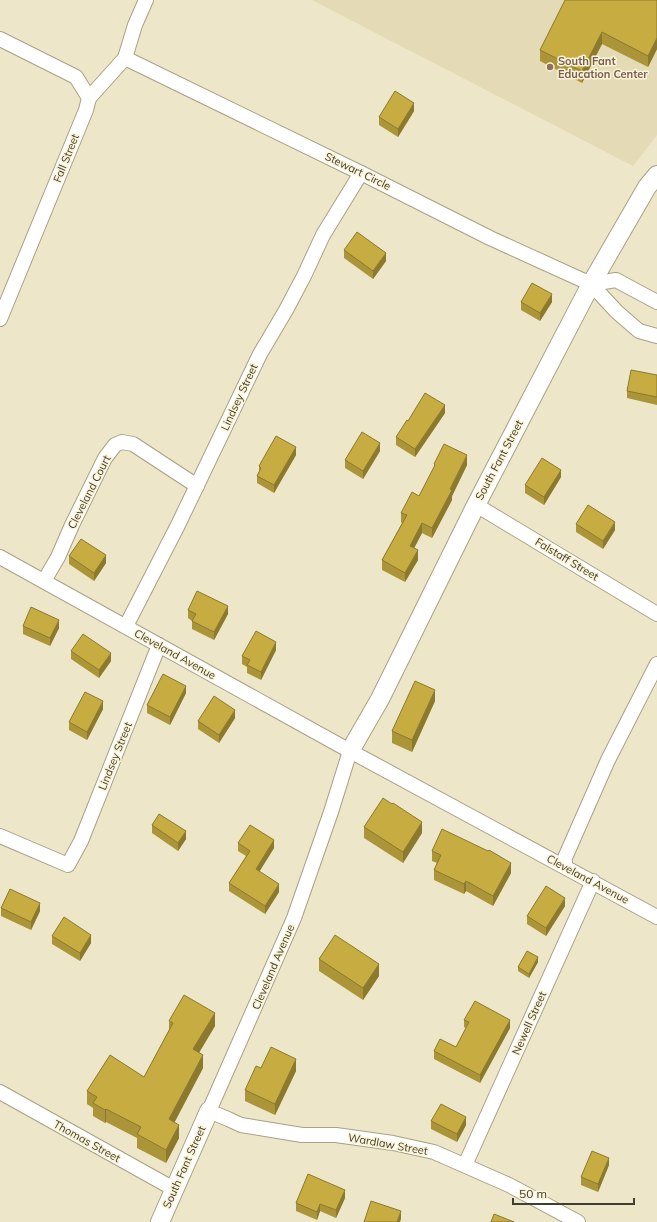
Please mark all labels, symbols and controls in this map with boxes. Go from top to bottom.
place label: South Fant Education Center [558,54,648,81]
marker: South Fant Education Center [545,62,555,72]
street label: Fall Street [50,132,82,184]
street label: Stewart Circle [323,149,393,193]
street label: Lindsey Street [217,361,261,433]
street label: South Fant Street [472,417,526,502]
street label: Cleveland Court [64,453,114,531]
street label: Falstaff Street [533,535,601,584]
street label: Cleveland Avenue [132,626,218,682]
street label: Lindsey Street [95,720,135,792]
street label: Cleveland Avenue [544,851,632,907]
street label: Cleveland Avenue [249,922,297,1012]
street label: Newell Street [509,989,549,1057]
street label: Thomas Street [51,1117,123,1165]
street label: South Fant Street [160,1123,209,1210]
street label: Wardlaw Street [347,1130,429,1158]
scale bar [513,1180,634,1206]
text: 50 m [519,1186,547,1201]

